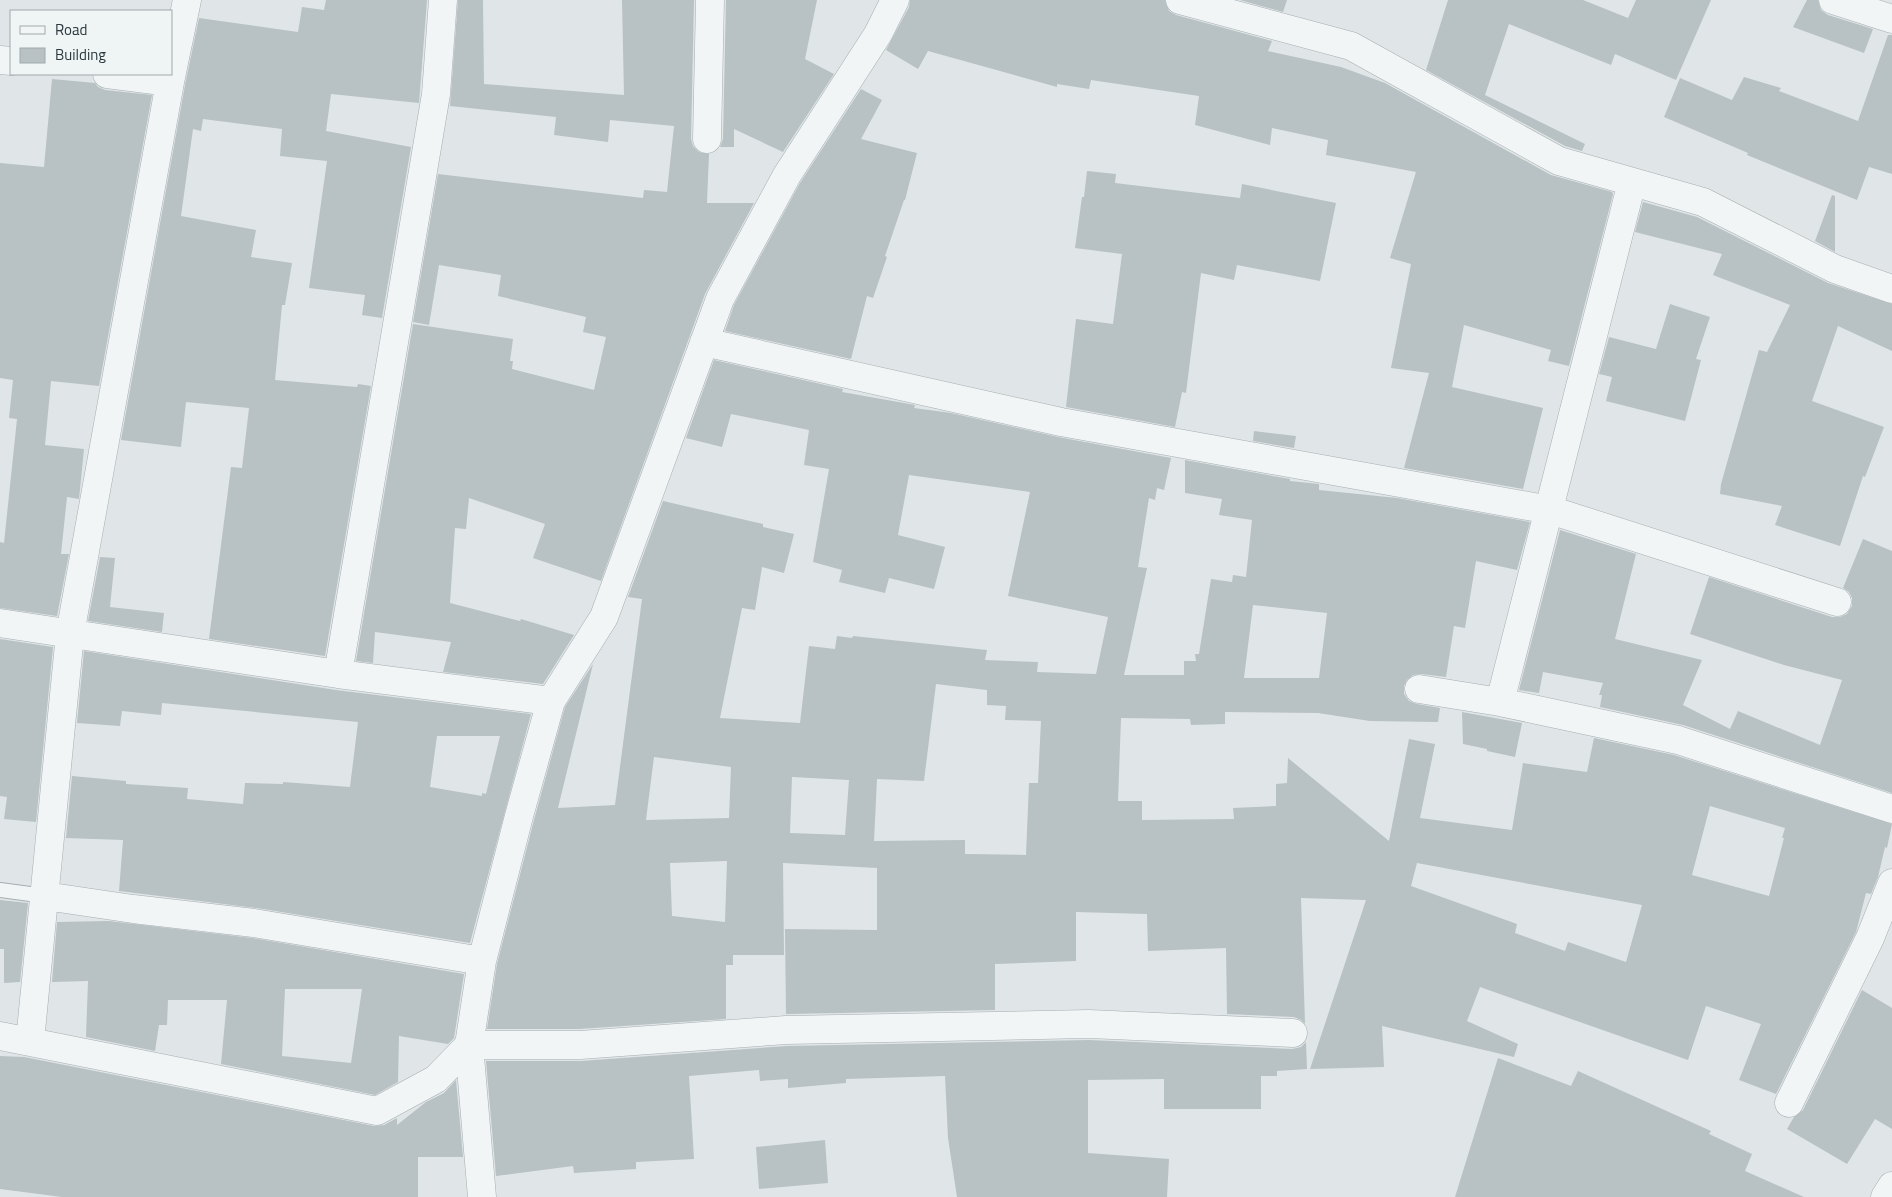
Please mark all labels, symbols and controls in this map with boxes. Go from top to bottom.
legend [10,10,172,75]
text: Road [55,18,87,41]
text: Building [55,43,106,66]

